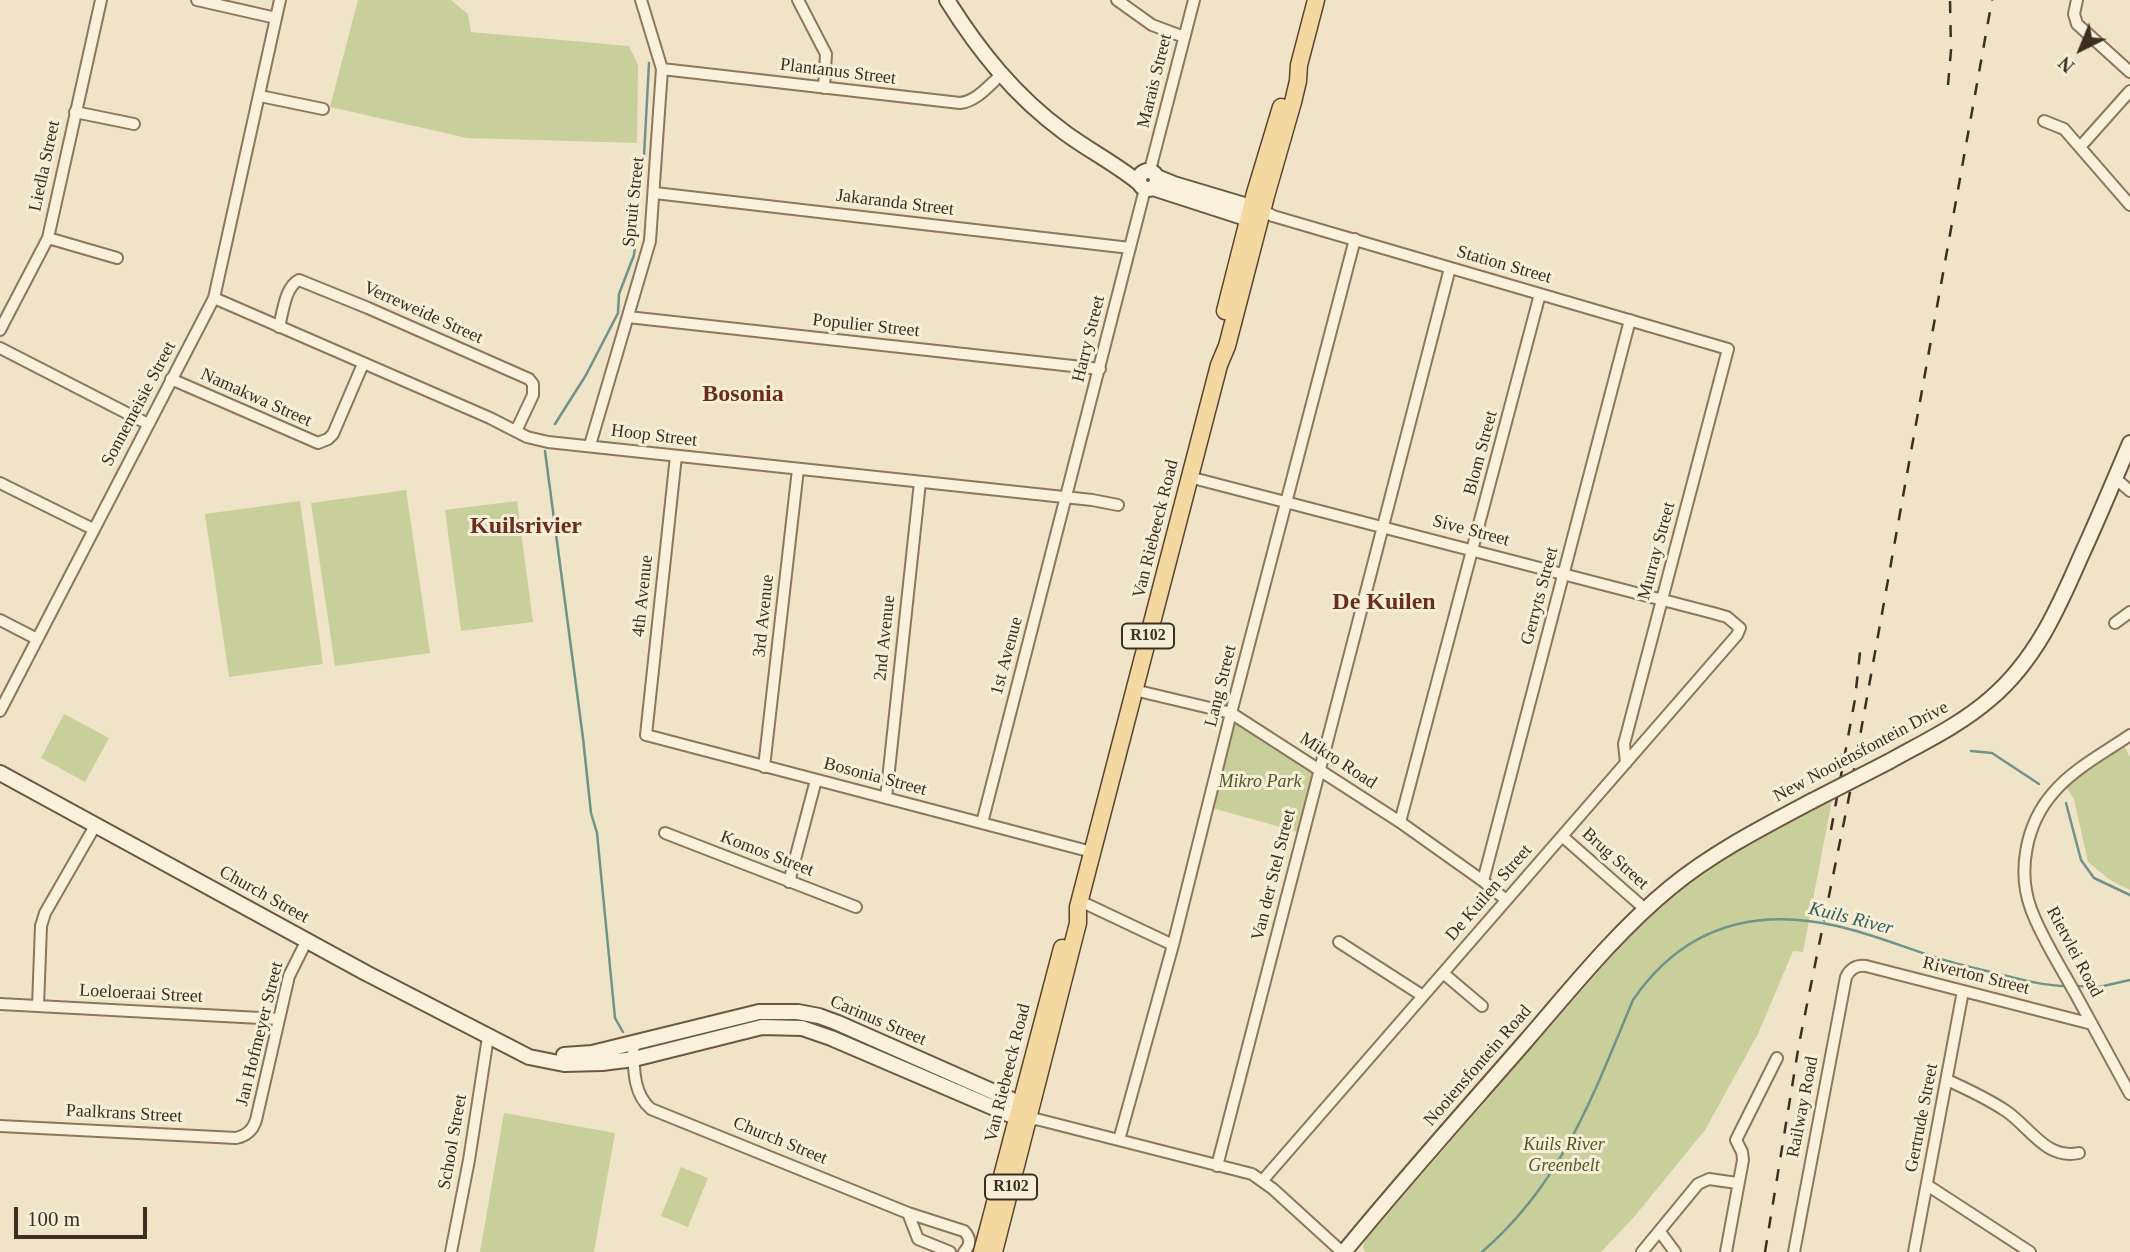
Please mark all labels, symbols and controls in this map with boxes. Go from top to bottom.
north arrow [2046,14,2116,84]
street label: Marais Street [1133,32,1177,130]
text: N [2054,52,2079,77]
street label: Plantanus Street [779,54,897,90]
street label: Liedla Street [25,119,65,213]
street label: Spruit Street [619,156,649,248]
street label: Jakaranda Street [835,185,955,221]
street label: Station Street [1454,241,1554,289]
street label: Verreweide Street [360,277,486,349]
street label: Harry Street [1068,293,1110,385]
street label: Populier Street [811,310,921,342]
street label: Sonnemeisie Street [97,338,181,470]
street label: Namakwa Street [197,364,315,432]
district label: Bosonia [702,381,784,409]
street label: Blom Street [1459,408,1503,498]
street label: Hoop Street [610,420,698,452]
street label: Van Riebeeck Road [1128,458,1184,600]
street label: Murray Street [1634,500,1680,602]
street label: Sive Street [1430,510,1512,552]
district label: Kuilsrivier [470,513,582,541]
street label: Gerryts Street [1517,545,1563,647]
street label: 4th Avenue [628,554,658,638]
street label: 3rd Avenue [749,574,779,658]
district label: De Kuilen [1332,589,1436,617]
street label: 2nd Avenue [870,594,900,682]
street label: 1st Avenue [986,614,1028,698]
road number: R102 [1122,624,1174,649]
street label: Lang Street [1200,643,1242,729]
street label: New Nooiensfontein Drive [1770,697,1952,807]
street label: Mikro Road [1295,728,1381,794]
street label: Bosonia Street [821,753,929,801]
park label: Mikro Park [1219,771,1301,793]
street label: Van der Stel Street [1247,807,1301,943]
street label: Brug Street [1577,823,1653,895]
street label: Komos Street [717,826,817,882]
street label: De Kuilen Street [1441,840,1537,946]
street label: Church Street [215,861,313,929]
water label: Kuils River [1807,898,1895,940]
street label: Rietvlei Road [2041,903,2107,1001]
street label: Riverton Street [1920,952,2032,1000]
street label: Jan Hofmeyer Street [232,960,288,1108]
street label: Loeloeraai Street [79,980,203,1008]
street label: Carinus Street [827,991,929,1051]
street label: Nooiensfontein Road [1420,1001,1536,1131]
street label: Van Riebeeck Road [980,1002,1036,1144]
street label: Railway Road [1783,1055,1823,1159]
street label: Gertrude Street [1901,1062,1943,1174]
street label: School Street [434,1093,472,1191]
street label: Paalkrans Street [65,1100,183,1128]
street label: Church Street [730,1112,830,1170]
park label: Kuils River Greenbelt [1523,1134,1605,1176]
road number: R102 [985,1175,1037,1200]
scale bar [18,1192,150,1236]
text: 100 m [27,1207,80,1231]

